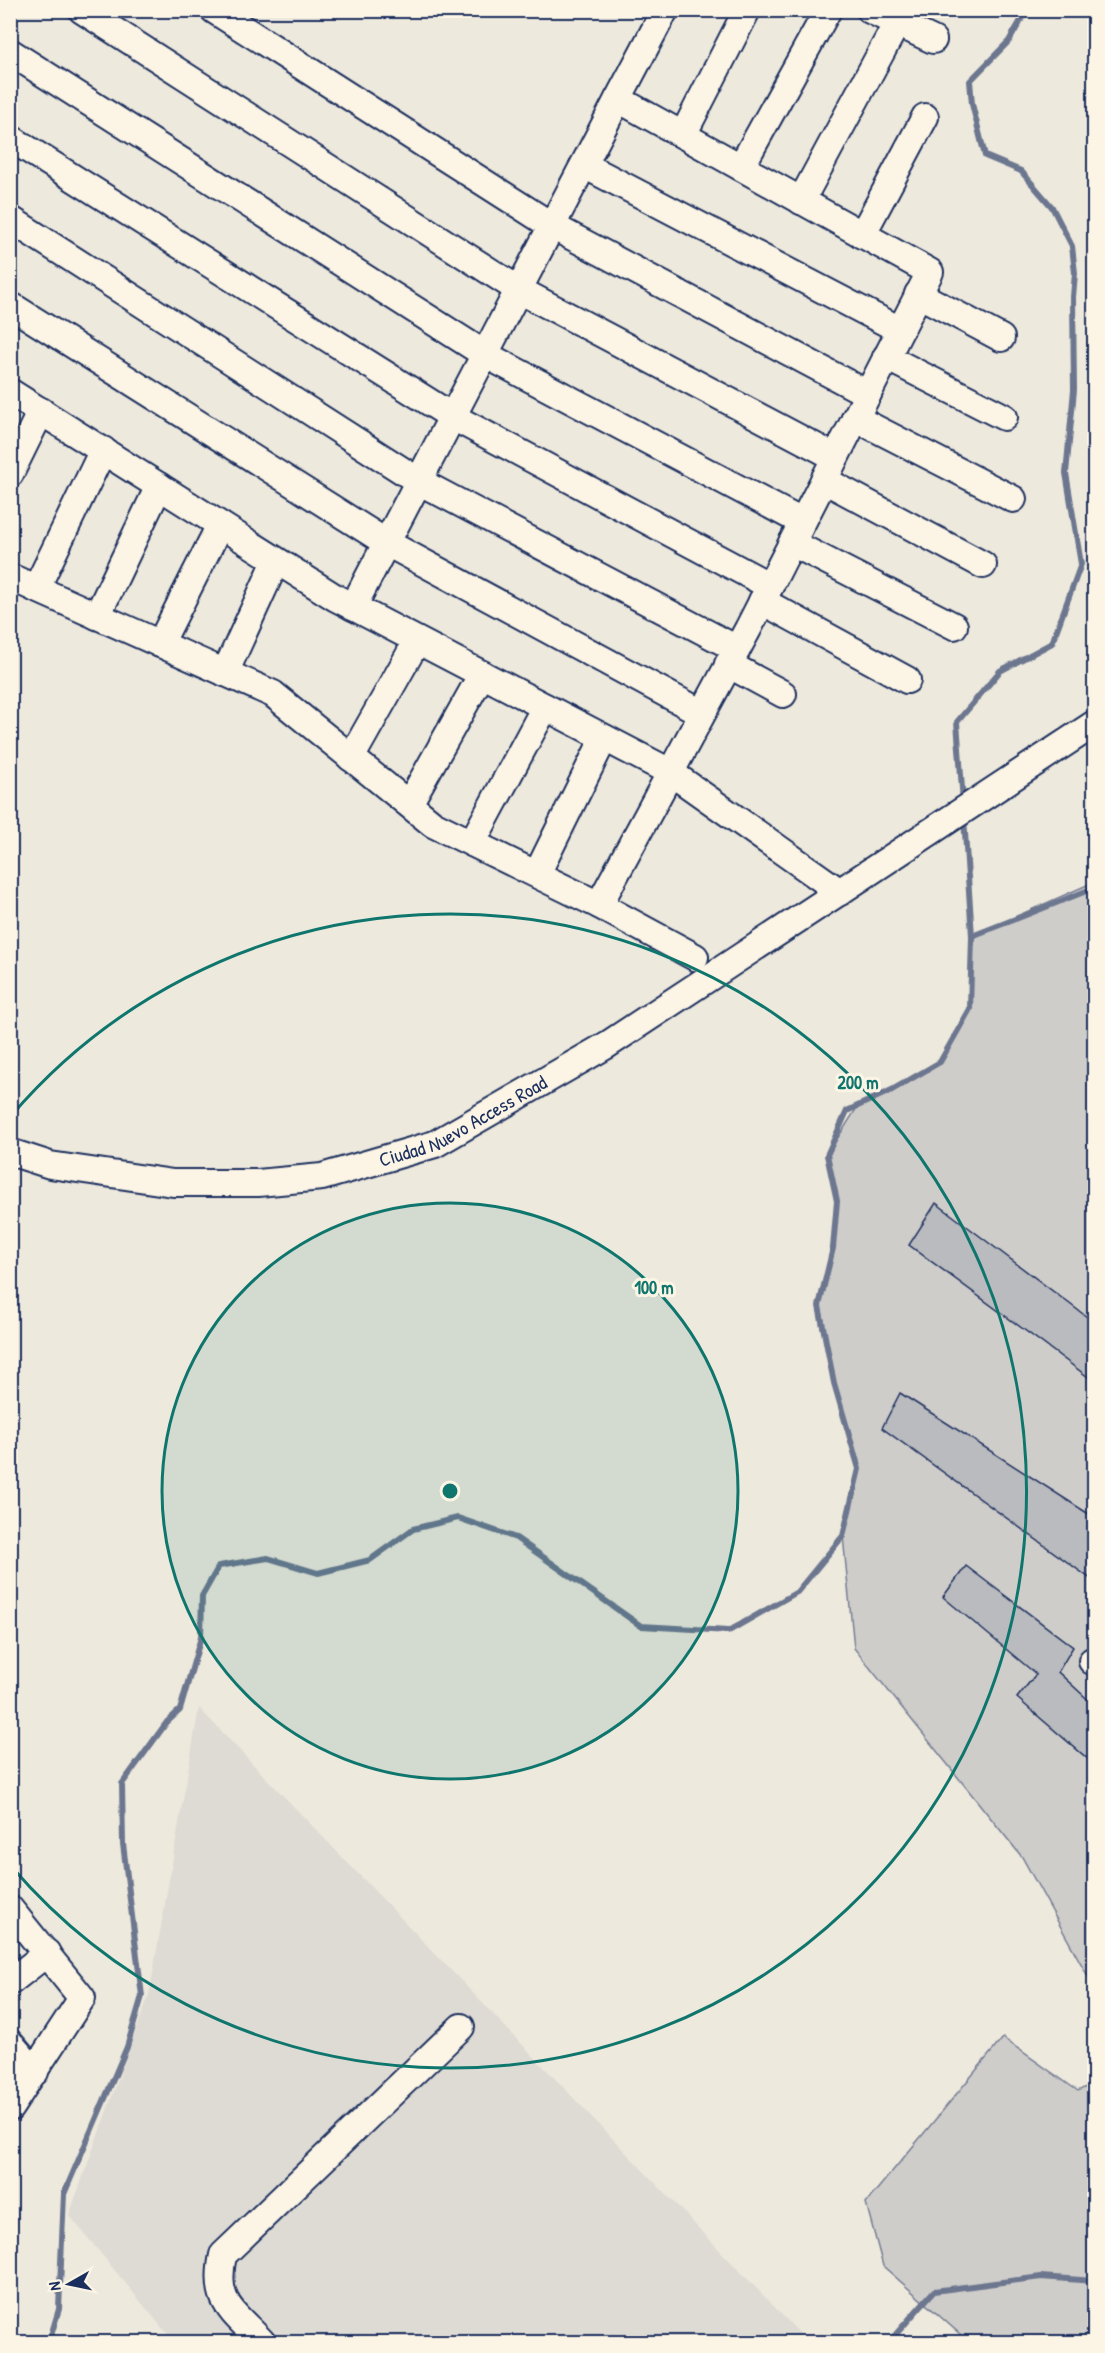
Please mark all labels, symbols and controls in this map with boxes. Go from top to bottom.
street label: Ciudad Nuevo Access Road [376,1068,552,1173]
text: 200 m [838,1070,878,1095]
text: 100 m [634,1275,674,1300]
centre of rings [440,1481,460,1501]
north arrow [39,2254,99,2314]
text: N [43,2280,66,2292]

